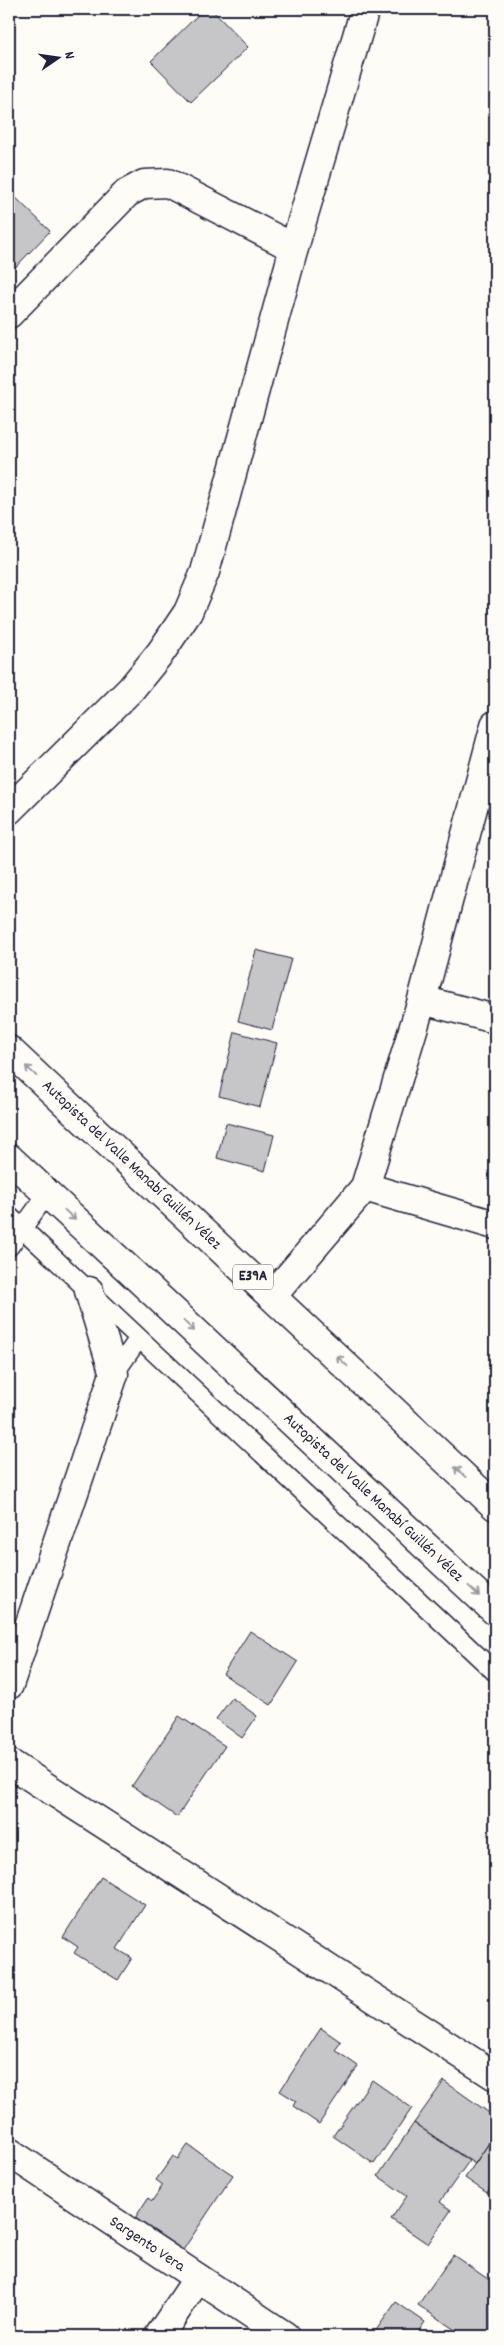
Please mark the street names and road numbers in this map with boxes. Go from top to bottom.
street label: Autopista del Valle Manabí Guillén Vélez [37,1075,227,1255]
road number: E39A [233,1264,273,1290]
street label: Autopista del Valle Manabí Guillén Vélez [278,1408,469,1587]
street label: Sargento Vera [105,2210,190,2278]

